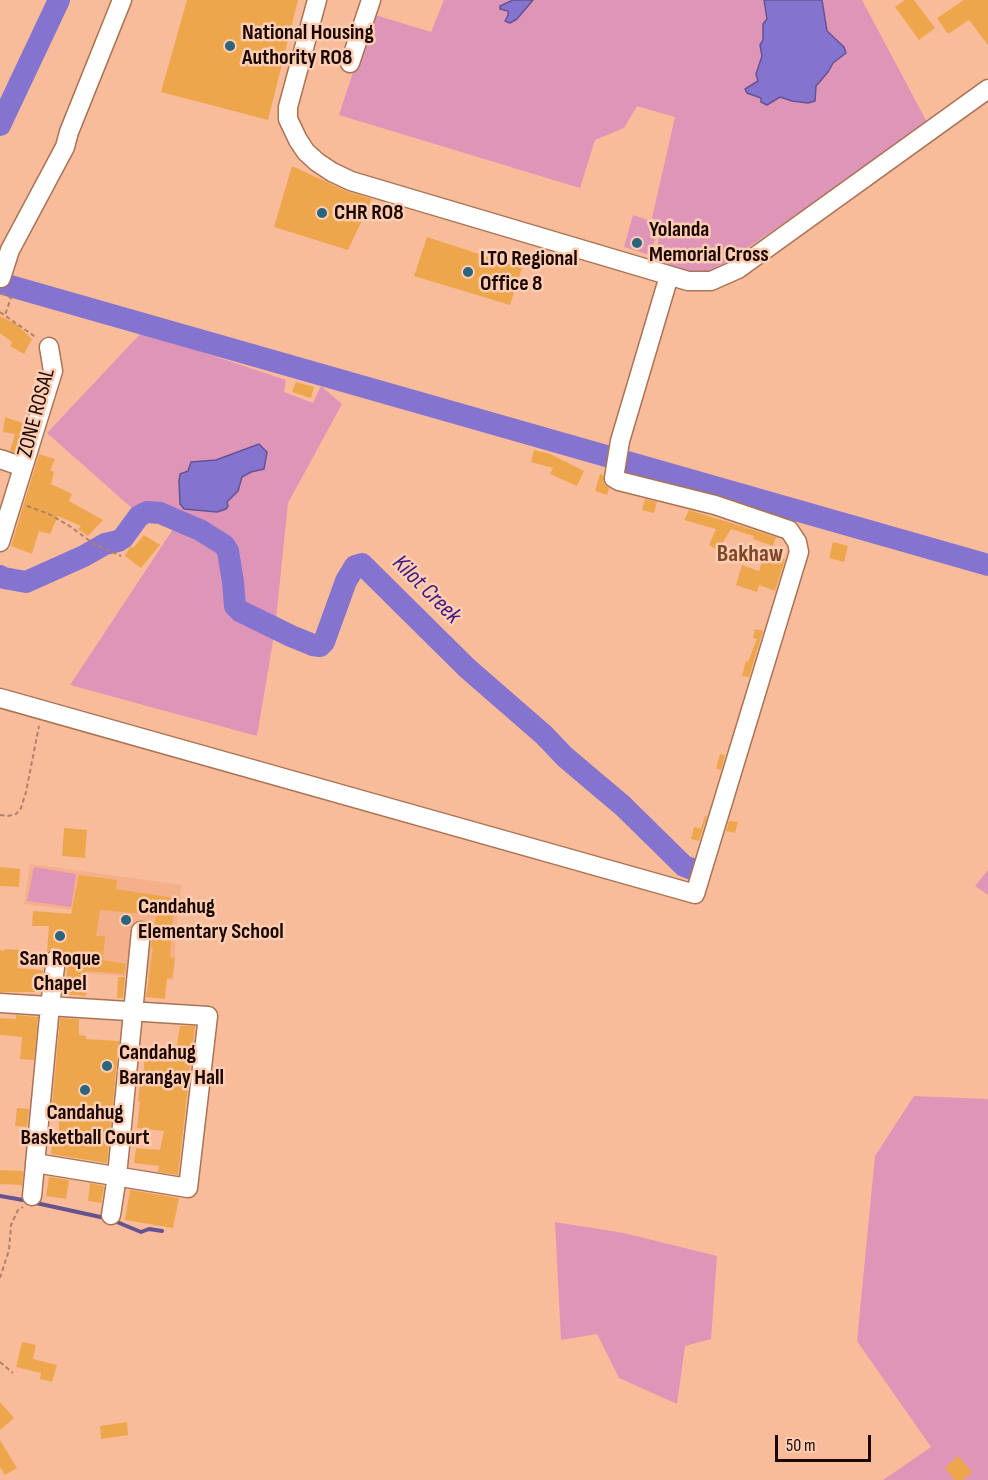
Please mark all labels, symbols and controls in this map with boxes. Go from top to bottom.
place label: National Housing Authority RO8 [242,20,374,72]
marker: National Housing Authority RO8 [223,39,237,53]
place label: CHR RO8 [334,200,404,226]
marker: CHR RO8 [315,206,329,220]
place label: Yolanda Memorial Cross [649,217,769,268]
marker: Yolanda Memorial Cross [630,236,644,250]
place label: LTO Regional Office 8 [480,246,578,298]
marker: LTO Regional Office 8 [461,265,475,279]
street label: ZONE ROSAL [12,366,62,460]
district label: Bakhaw [717,541,783,569]
water label: Kilot Creek [386,550,466,630]
place label: Candahug Elementary School [138,894,284,945]
marker: Candahug Elementary School [119,913,133,927]
marker: San Roque Chapel [53,929,67,943]
place label: San Roque Chapel [20,946,100,998]
place label: Candahug Barangay Hall [119,1040,224,1092]
marker: Candahug Barangay Hall [100,1059,114,1073]
marker: Candahug Basketball Court [78,1083,92,1097]
place label: Candahug Basketball Court [20,1100,150,1152]
scale bar [778,1423,874,1461]
text: 50 m [786,1435,816,1456]

